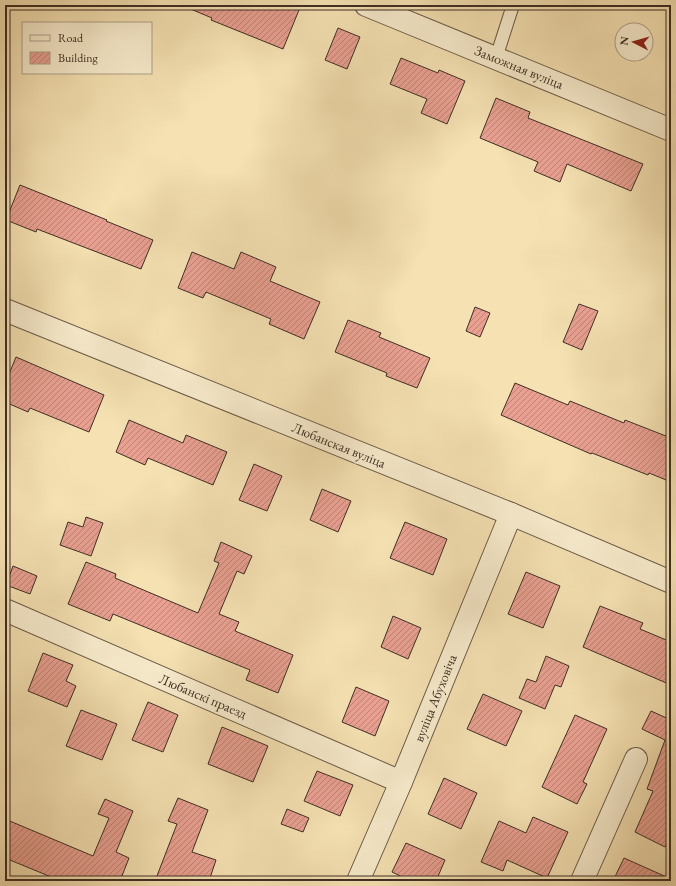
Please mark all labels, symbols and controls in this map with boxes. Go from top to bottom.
legend [22,22,152,74]
north arrow [614,22,654,62]
text: Road [58,30,84,46]
text: N [617,36,631,46]
street label: Заможная вуліца [472,41,566,93]
text: Building [58,50,99,66]
street label: Любанская вуліца [290,418,389,472]
street label: вуліца Абуховіча [409,651,461,744]
street label: Любанскі праезд [156,669,250,723]

